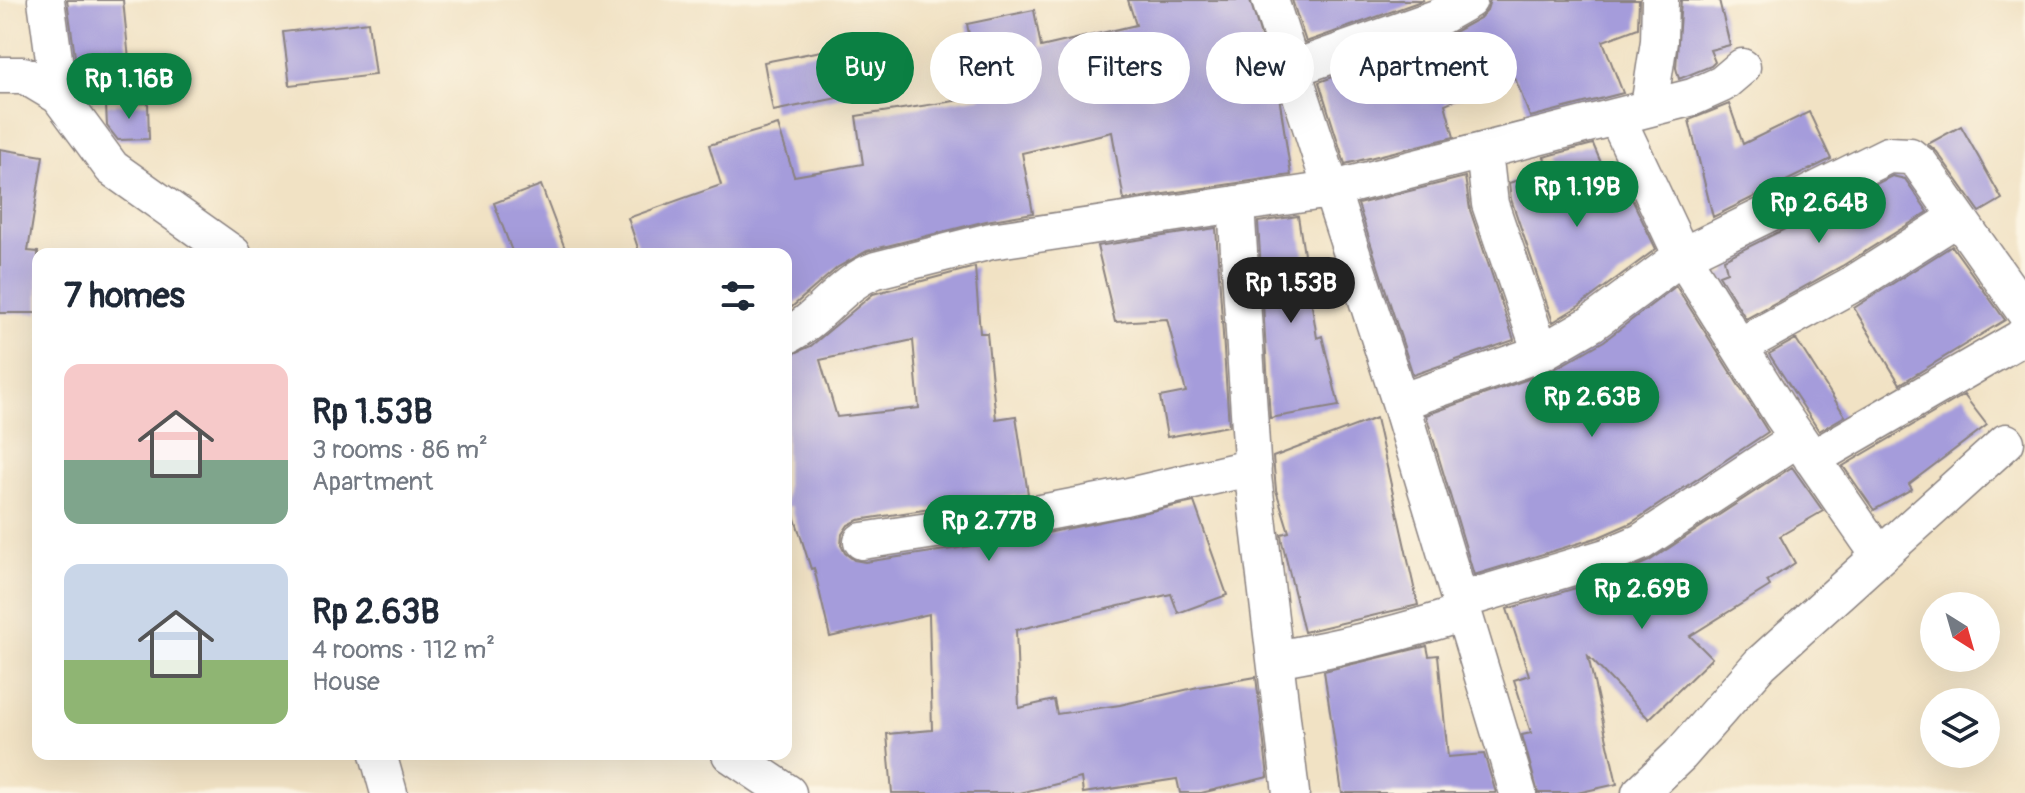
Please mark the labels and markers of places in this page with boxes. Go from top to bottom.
pin: Rp 1.16B [46,53,212,121]
pin: Rp 1.19B [1494,161,1660,229]
pin: Rp 2.64B [1736,177,1902,245]
pin: Rp 1.53B [1208,257,1374,325]
pin: Rp 2.63B [1509,371,1675,439]
pin: Rp 2.77B [906,495,1072,563]
pin: Rp 2.69B [1559,563,1725,631]

